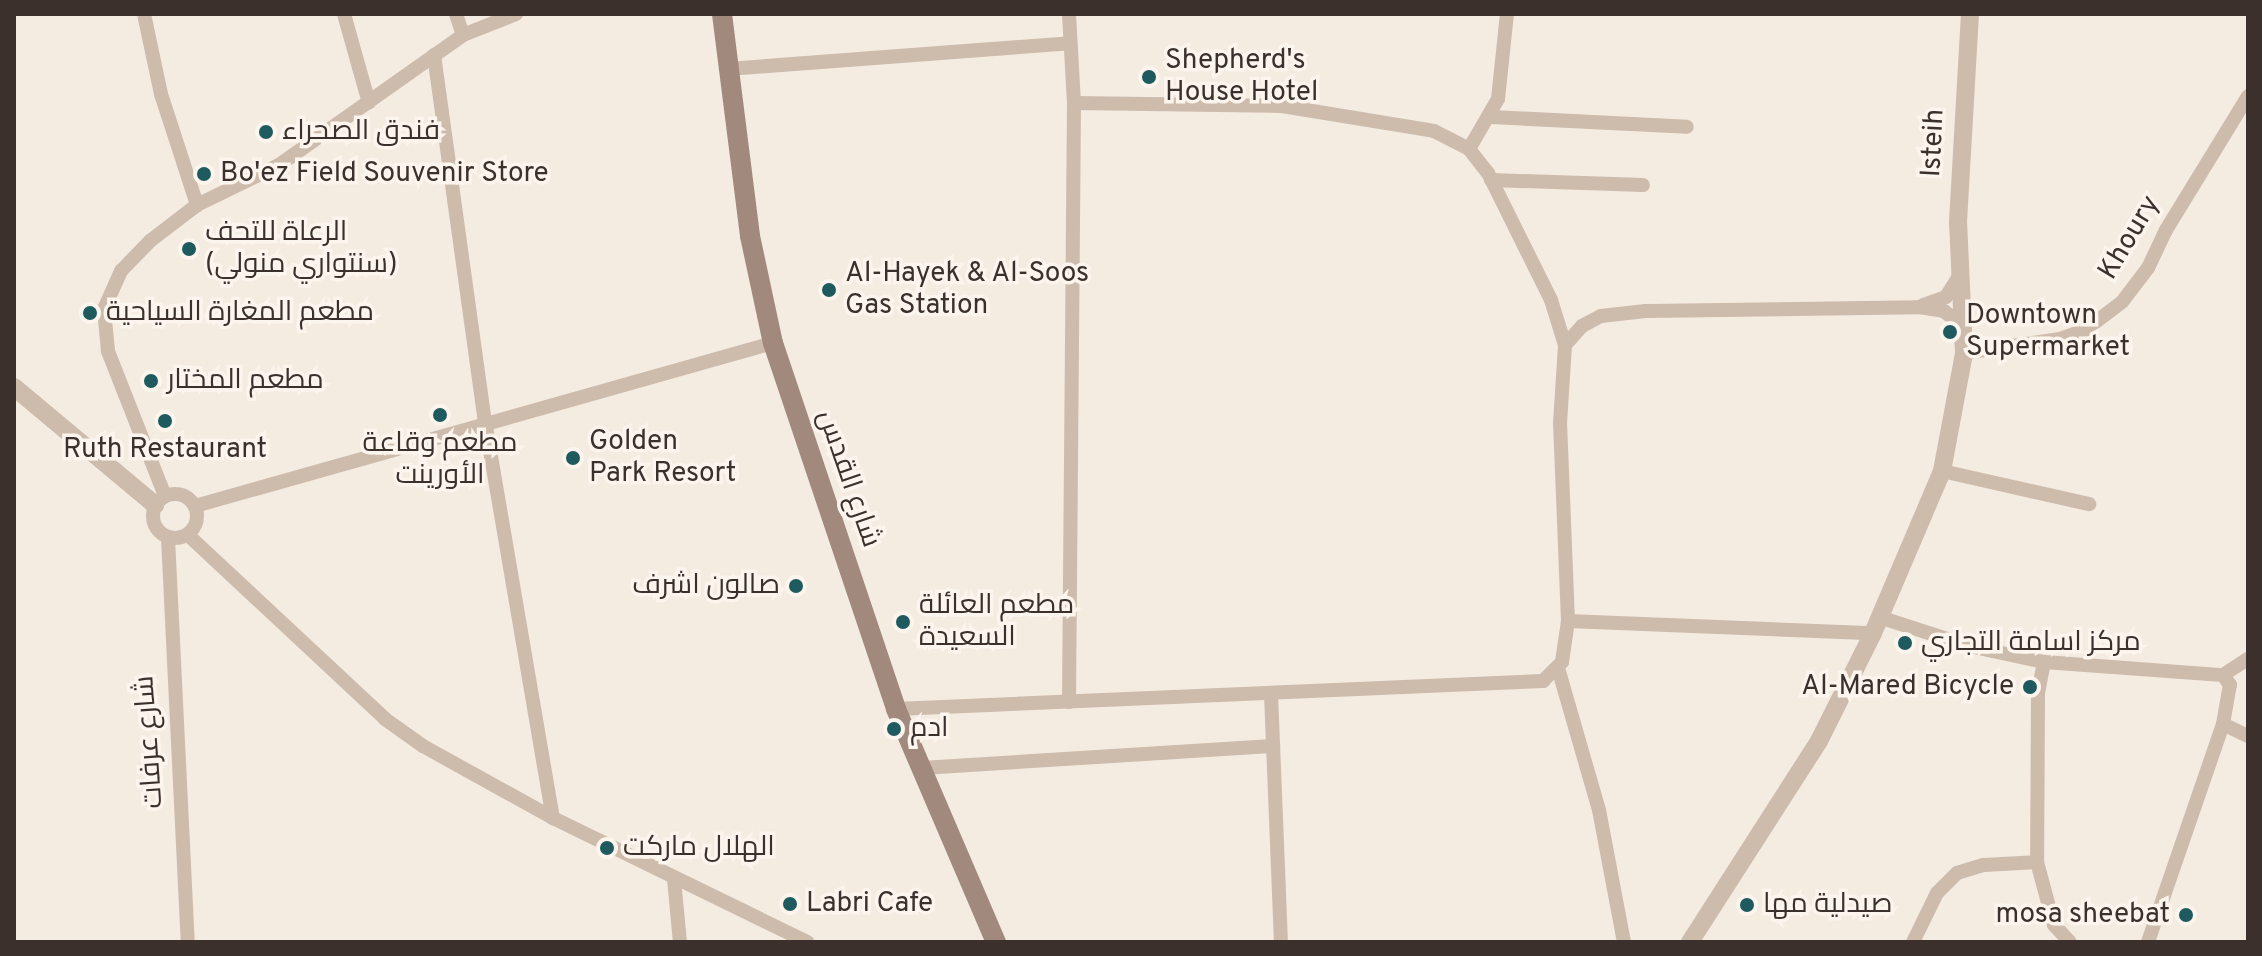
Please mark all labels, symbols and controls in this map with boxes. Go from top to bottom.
place label: Shepherd's House Hotel [1165,44,1318,110]
marker: Shepherd's House Hotel [1140,68,1158,86]
street label: Isteih [1915,108,1953,178]
place label: فندق الصحراء [282,115,440,149]
marker: فندق الصحراء [257,123,275,141]
place label: Bo'ez Field Souvenir Store [220,157,549,191]
marker: Bo'ez Field Souvenir Store [195,165,213,183]
street label: Khoury [2092,190,2168,286]
place label: الرعاة للتحف (سنتواري منولي) [205,216,398,282]
marker: الرعاة للتحف (سنتواري منولي) [180,240,198,258]
place label: Al-Hayek & Al-Soos Gas Station [845,257,1090,323]
marker: Al-Hayek & Al-Soos Gas Station [820,281,838,299]
place label: مطعم المغارة السياحية [106,296,374,330]
place label: Downtown Supermarket [1966,299,2130,365]
marker: مطعم المغارة السياحية [81,304,99,322]
marker: Downtown Supermarket [1941,323,1959,341]
place label: مطعم المختار [167,364,324,398]
marker: مطعم المختار [142,372,160,390]
marker: مطعم وقاعة الأورينت [431,406,449,424]
street label: شارع القدس [809,406,887,552]
marker: Ruth Restaurant [156,412,174,430]
place label: Golden Park Resort [589,425,736,491]
place label: مطعم وقاعة الأورينت [362,427,518,493]
place label: Ruth Restaurant [63,433,267,467]
marker: Golden Park Resort [564,449,582,467]
place label: صالون اشرف [632,569,780,603]
marker: صالون اشرف [787,577,805,595]
place label: مطعم العائلة السعيدة [919,589,1074,655]
marker: مطعم العائلة السعيدة [894,613,912,631]
place label: مركز اسامة التجاري [1921,626,2141,660]
marker: مركز اسامة التجاري [1896,634,1914,652]
place label: Al-Mared Bicycle [1801,670,2014,704]
street label: شارع عرفات [129,674,171,810]
marker: Al-Mared Bicycle [2021,678,2039,696]
place label: ادم [910,712,949,746]
marker: ادم [885,720,903,738]
place label: الهلال ماركت [623,831,775,865]
marker: الهلال ماركت [598,839,616,857]
place label: Labri Cafe [806,887,933,921]
place label: صيدلية مها [1763,888,1893,922]
marker: Labri Cafe [781,895,799,913]
marker: صيدلية مها [1738,896,1756,914]
place label: mosa sheebat [1995,898,2170,932]
marker: mosa sheebat [2177,906,2195,924]

